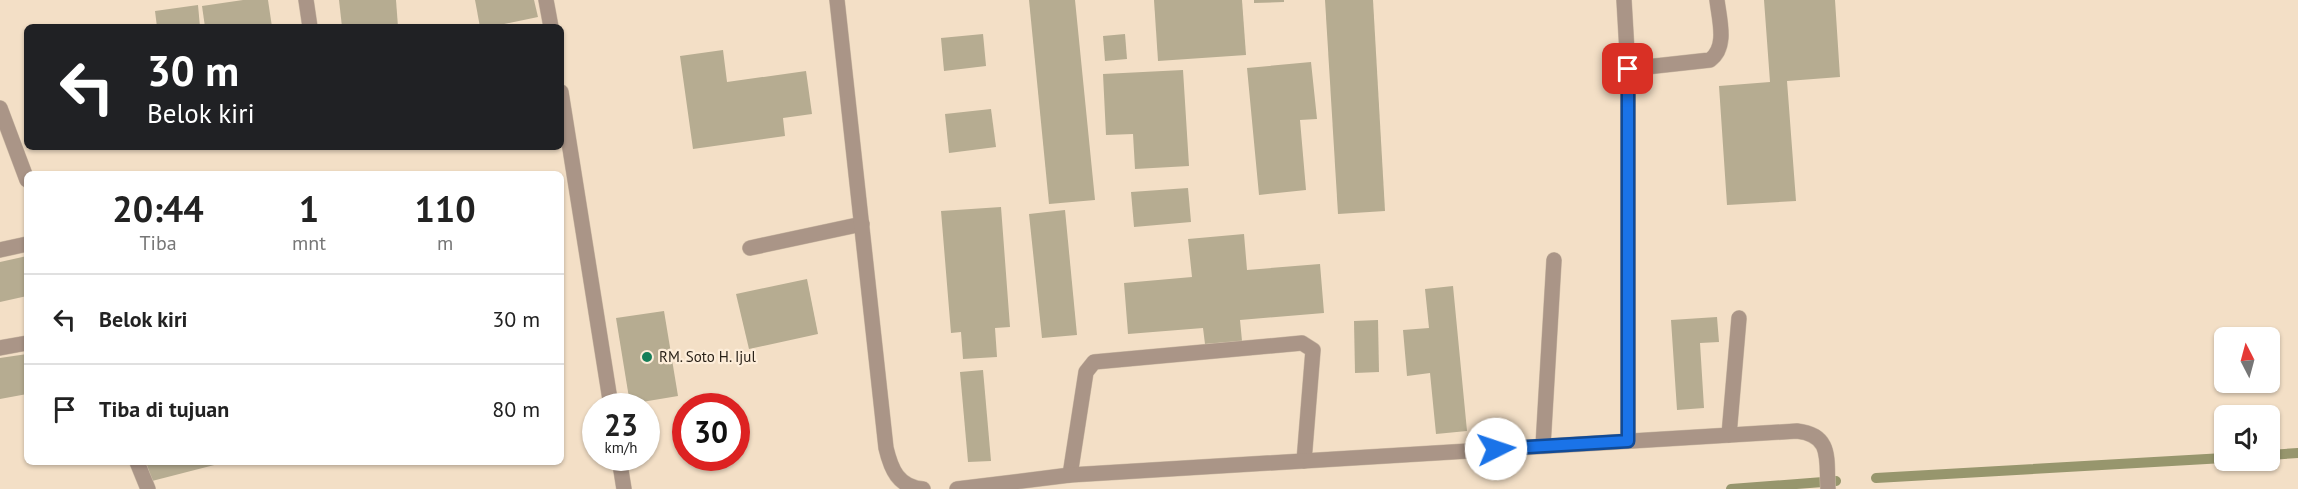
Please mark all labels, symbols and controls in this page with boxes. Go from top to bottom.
text: 30 m [147,43,239,98]
pin [1602,43,1653,94]
icon: left [48,48,126,126]
icon: arrive [1611,52,1644,85]
text: Belok kiri [147,96,255,130]
text: 20:44 [112,185,204,232]
text: 1 [299,185,319,232]
text: 110 [414,185,476,232]
text: Tiba [139,230,177,256]
text: mnt [292,230,326,256]
text: m [437,230,453,256]
icon: left [48,303,81,336]
text: Belok kiri [99,305,188,333]
text: 30 m [492,305,540,333]
north arrow [2214,327,2280,393]
map controls [2214,327,2280,471]
place label: RM. Soto H. Ijul [659,347,756,366]
marker: RM. Soto H. Ijul [640,350,654,364]
icon: arrive [48,393,81,426]
speed limit sign: 30 [672,393,750,471]
text: Tiba di tujuan [99,395,229,423]
text: 80 m [492,395,540,423]
text: 23 [604,405,638,444]
button: sound [2214,405,2280,471]
position arrow [1464,417,1528,481]
text: km/h [605,438,637,457]

